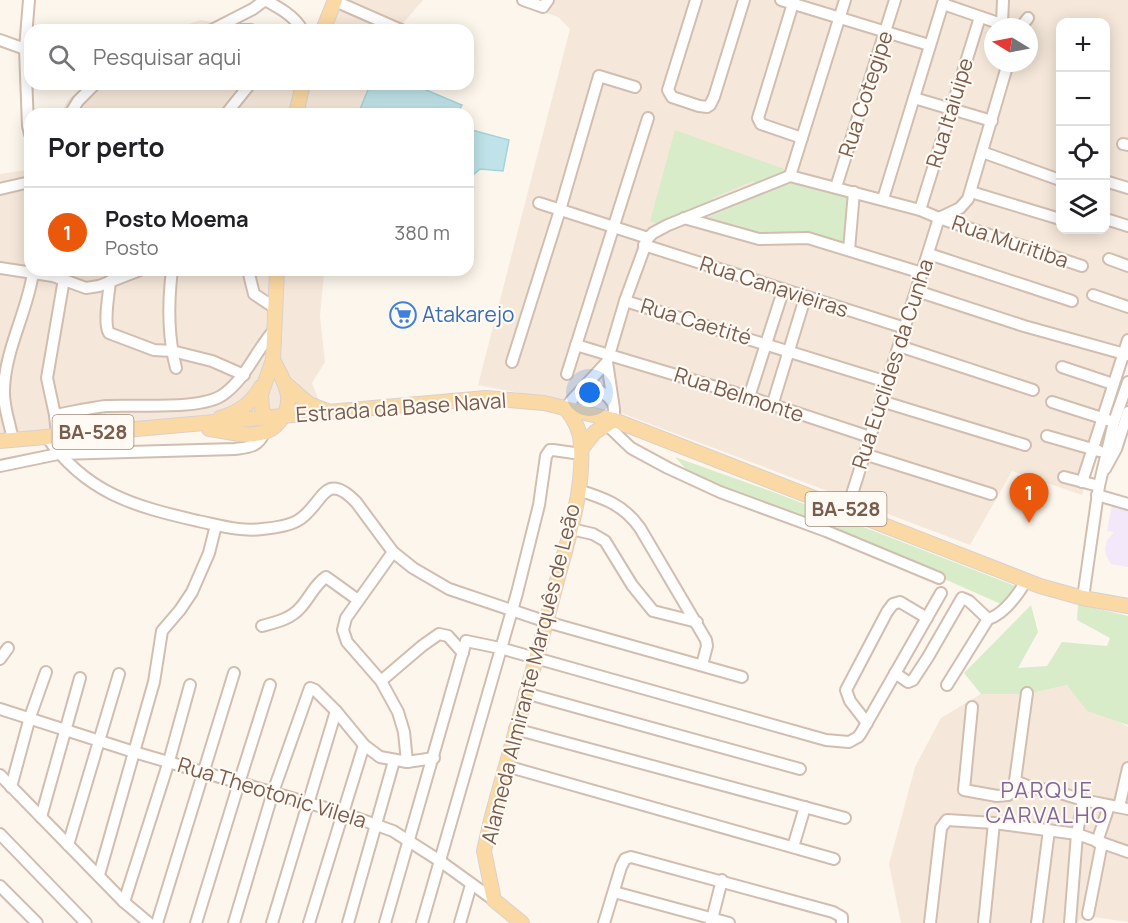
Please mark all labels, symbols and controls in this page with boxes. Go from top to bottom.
north arrow [984,18,1038,72]
map controls [1056,18,1110,234]
button: + [1056,18,1110,72]
search box [24,24,474,90]
street label: Rua Cotegipe [831,27,899,160]
icon: search [45,41,78,74]
text: Pesquisar aqui [93,42,241,72]
street label: Rua Itaiuipe [919,54,979,171]
button: − [1056,72,1110,126]
button: locate [1056,126,1110,180]
text: Por perto [48,129,165,165]
button: layers [1056,180,1110,234]
text: Posto Moema [105,204,249,234]
street label: Rua Muritiba [948,208,1072,274]
text: 1 [63,219,72,246]
text: 380 m [394,219,450,246]
text: Posto [105,234,159,261]
street label: Rua Canavieiras [696,249,852,323]
street label: Rua Euclides da Cunha [845,255,939,472]
street label: Rua Caetité [637,291,755,351]
supermarket icon: Atakarejo [388,300,418,330]
place label: Atakarejo [422,300,514,328]
street label: Rua Belmonte [671,360,808,428]
your location [575,378,604,407]
street label: Estrada da Base Naval [295,386,507,428]
road number: BA-528 [52,415,134,449]
pin: 1 [1010,474,1048,523]
road number: BA-528 [806,492,886,526]
street label: Alameda Almirante Marquês de Leão [474,501,586,847]
street label: Rua Theotonic Vilela [175,750,370,834]
district label: PARQUE CARVALHO [986,775,1109,830]

